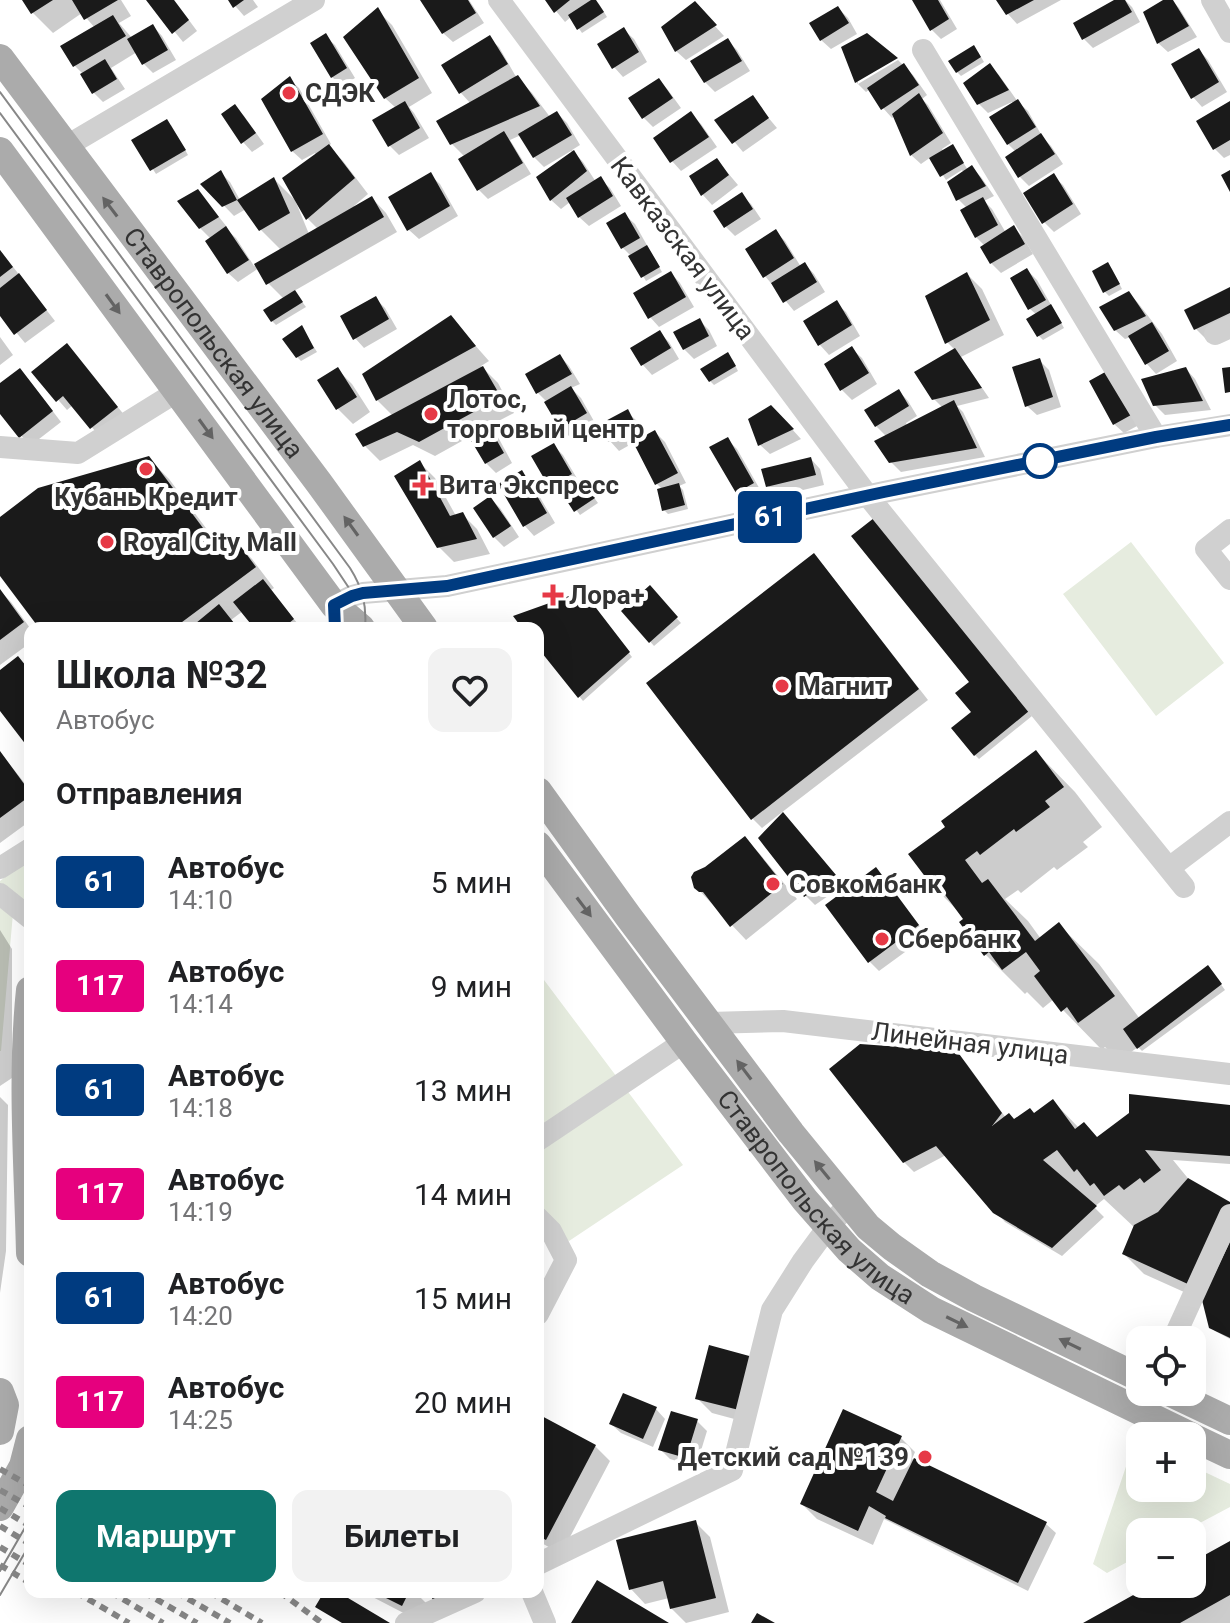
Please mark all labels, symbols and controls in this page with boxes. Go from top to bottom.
place label: СДЭК [305,78,375,108]
marker: СДЭК [280,84,298,102]
street label: Кавказская улица [605,151,761,345]
one-way arrow [103,196,119,217]
street label: Ставропольская улица [118,222,310,464]
one-way arrow [105,294,120,315]
place label: Лотос, торговый центр [447,384,644,444]
marker: Лотос, торговый центр [422,405,440,423]
one-way arrow [198,418,214,440]
unlabelled marker [1023,444,1057,478]
marker: Кубань Кредит [137,460,155,478]
place label: Вита Экспресс [439,470,619,500]
marker: Вита Экспресс [414,476,432,494]
place label: Кубань Кредит [54,482,238,512]
line badge: 61 [734,491,806,543]
text: 61 [754,500,786,533]
one-way arrow [343,516,359,537]
place label: Royal City Mall [123,527,297,557]
marker: Royal City Mall [98,533,116,551]
place label: Лора+ [569,580,645,610]
marker: Лора+ [544,586,562,604]
button: heart [428,648,512,732]
text: Школа №32 [56,653,268,697]
place label: Магнит [798,671,888,701]
marker: Магнит [773,677,791,695]
text: Автобус [56,705,155,735]
text: Отправления [56,776,243,811]
text: Автобус [168,850,284,885]
text: 61 [84,865,116,898]
text: 5 мин [431,865,512,900]
place label: Совкомбанк [789,869,942,899]
marker: Совкомбанк [764,875,782,893]
text: 14:10 [168,885,233,915]
one-way arrow [576,897,592,918]
place label: Сбербанк [898,924,1017,954]
marker: Сбербанк [873,930,891,948]
text: Автобус [168,954,284,989]
text: 117 [76,969,124,1002]
text: 9 мин [431,969,512,1004]
text: 14:14 [168,989,233,1019]
street label: Линейная улица [870,1016,1070,1070]
text: Автобус [168,1058,284,1093]
one-way arrow [737,1060,753,1080]
text: 61 [84,1073,116,1106]
text: 13 мин [414,1073,512,1108]
street label: Ставропольская улица [711,1084,920,1310]
text: 14:18 [168,1093,233,1123]
one-way arrow [814,1160,830,1180]
text: Автобус [168,1162,284,1197]
text: 117 [76,1177,124,1210]
text: 14 мин [414,1177,512,1212]
text: 14:19 [168,1197,233,1227]
text: Автобус [168,1266,284,1301]
text: 61 [84,1281,116,1314]
text: 15 мин [414,1281,512,1316]
text: 14:20 [168,1301,233,1331]
one-way arrow [945,1315,969,1329]
map controls [1126,1326,1206,1598]
button: locate [1126,1326,1206,1406]
one-way arrow [1058,1337,1081,1351]
text: Автобус [168,1370,284,1405]
text: 117 [76,1385,124,1418]
text: 20 мин [414,1385,512,1420]
text: 14:25 [168,1405,233,1435]
button: + [1126,1422,1206,1502]
place label: Детский сад №139 [678,1442,909,1472]
marker: Детский сад №139 [916,1448,934,1466]
button: Маршрут [56,1490,276,1582]
button: Билеты [292,1490,512,1582]
button: − [1126,1518,1206,1598]

